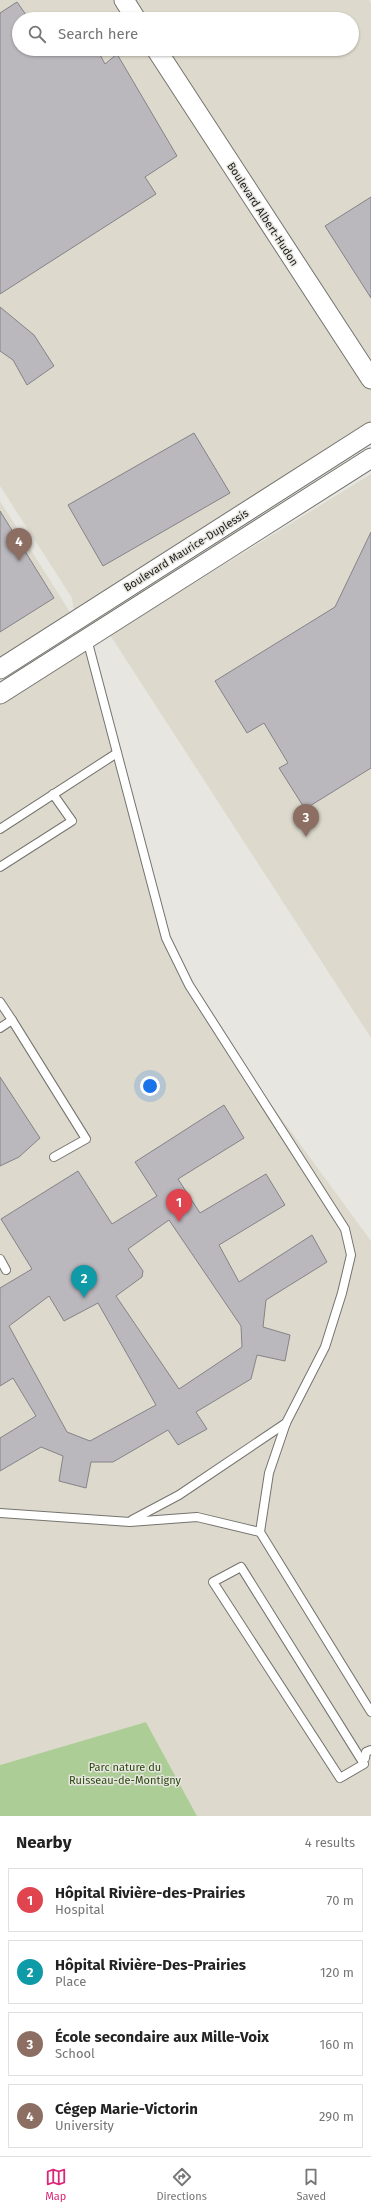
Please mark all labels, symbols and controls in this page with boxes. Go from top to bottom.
search box [12,12,359,56]
icon: search [26,23,48,45]
text: Search here [58,25,138,43]
street label: Boulevard Albert-Hudon [224,160,301,268]
street label: Boulevard Maurice-Duplessis [122,507,251,594]
pin: 4 [6,528,32,561]
pin: 3 [293,804,319,837]
your location [140,1076,160,1096]
pin: 1 [166,1189,192,1222]
pin: 2 [71,1265,97,1298]
park label: Parc nature du Ruisseau-de-Montigny [69,1761,182,1787]
text: Nearby [16,1832,71,1853]
text: 4 results [305,1835,355,1850]
text: Hôpital Rivière-des-Prairies [55,1884,245,1902]
text: 1 [27,1893,33,1908]
text: 70 m [327,1893,354,1908]
text: Hospital [55,1902,104,1917]
text: Hôpital Rivière-Des-Prairies [55,1956,246,1974]
text: 2 [27,1965,33,1980]
text: 120 m [320,1965,354,1980]
text: Place [55,1974,86,1989]
text: École secondaire aux Mille-Voix [55,2028,269,2046]
text: 3 [27,2037,33,2052]
text: 160 m [320,2037,354,2052]
text: School [55,2046,95,2061]
text: Cégep Marie-Victorin [55,2100,198,2118]
text: 4 [26,2109,34,2124]
text: 290 m [319,2109,354,2124]
text: University [55,2118,114,2133]
tab: Map [45,2166,67,2203]
tab: Directions [156,2166,207,2203]
tab: Saved [296,2166,326,2203]

